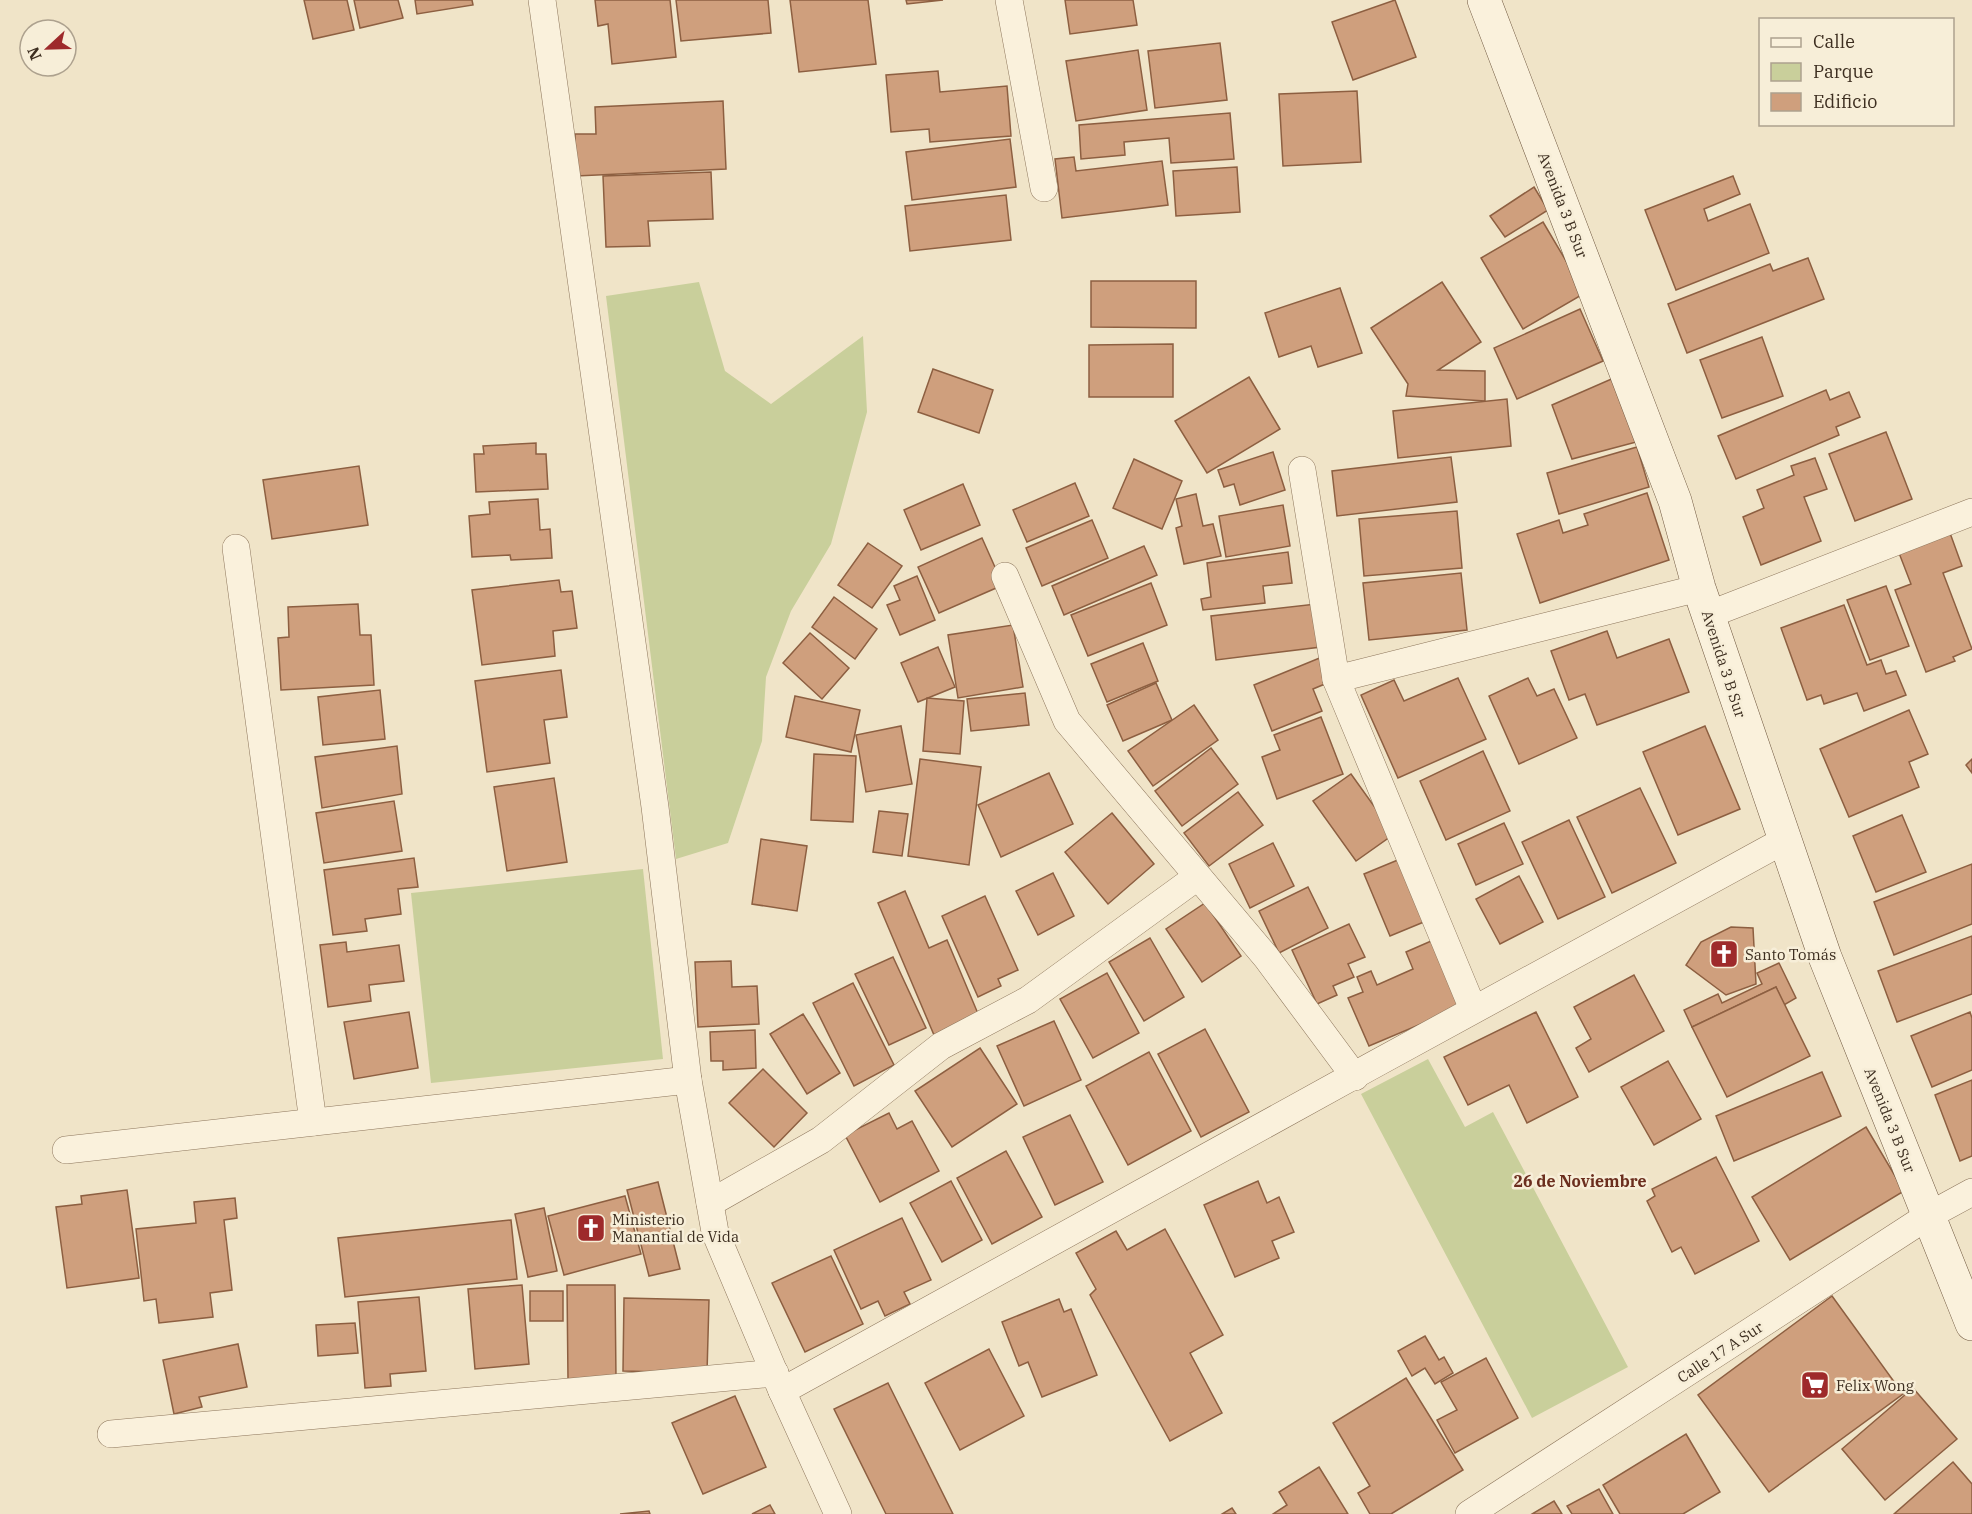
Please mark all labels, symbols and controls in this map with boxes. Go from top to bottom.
north arrow [18,18,78,78]
legend [1759,18,1954,126]
text: Calle [1813,30,1855,53]
text: N [22,44,46,63]
text: Parque [1813,60,1873,83]
text: Edificio [1813,90,1877,113]
street label: Avenida 3 B Sur [1534,149,1592,261]
street label: Avenida 3 B Sur [1698,608,1750,720]
church icon: Santo Tomás [1708,938,1740,970]
place label: Santo Tomás [1745,945,1836,964]
street label: Avenida 3 B Sur [1860,1065,1920,1176]
district label: 26 de Noviembre [1513,1171,1647,1191]
place label: Ministerio Manantial de Vida [612,1210,739,1246]
church icon: Ministerio Manantial de Vida [575,1212,607,1244]
street label: Calle 17 A Sur [1674,1317,1767,1387]
supermarket icon: Felix Wong [1799,1369,1831,1401]
place label: Felix Wong [1836,1376,1914,1395]

